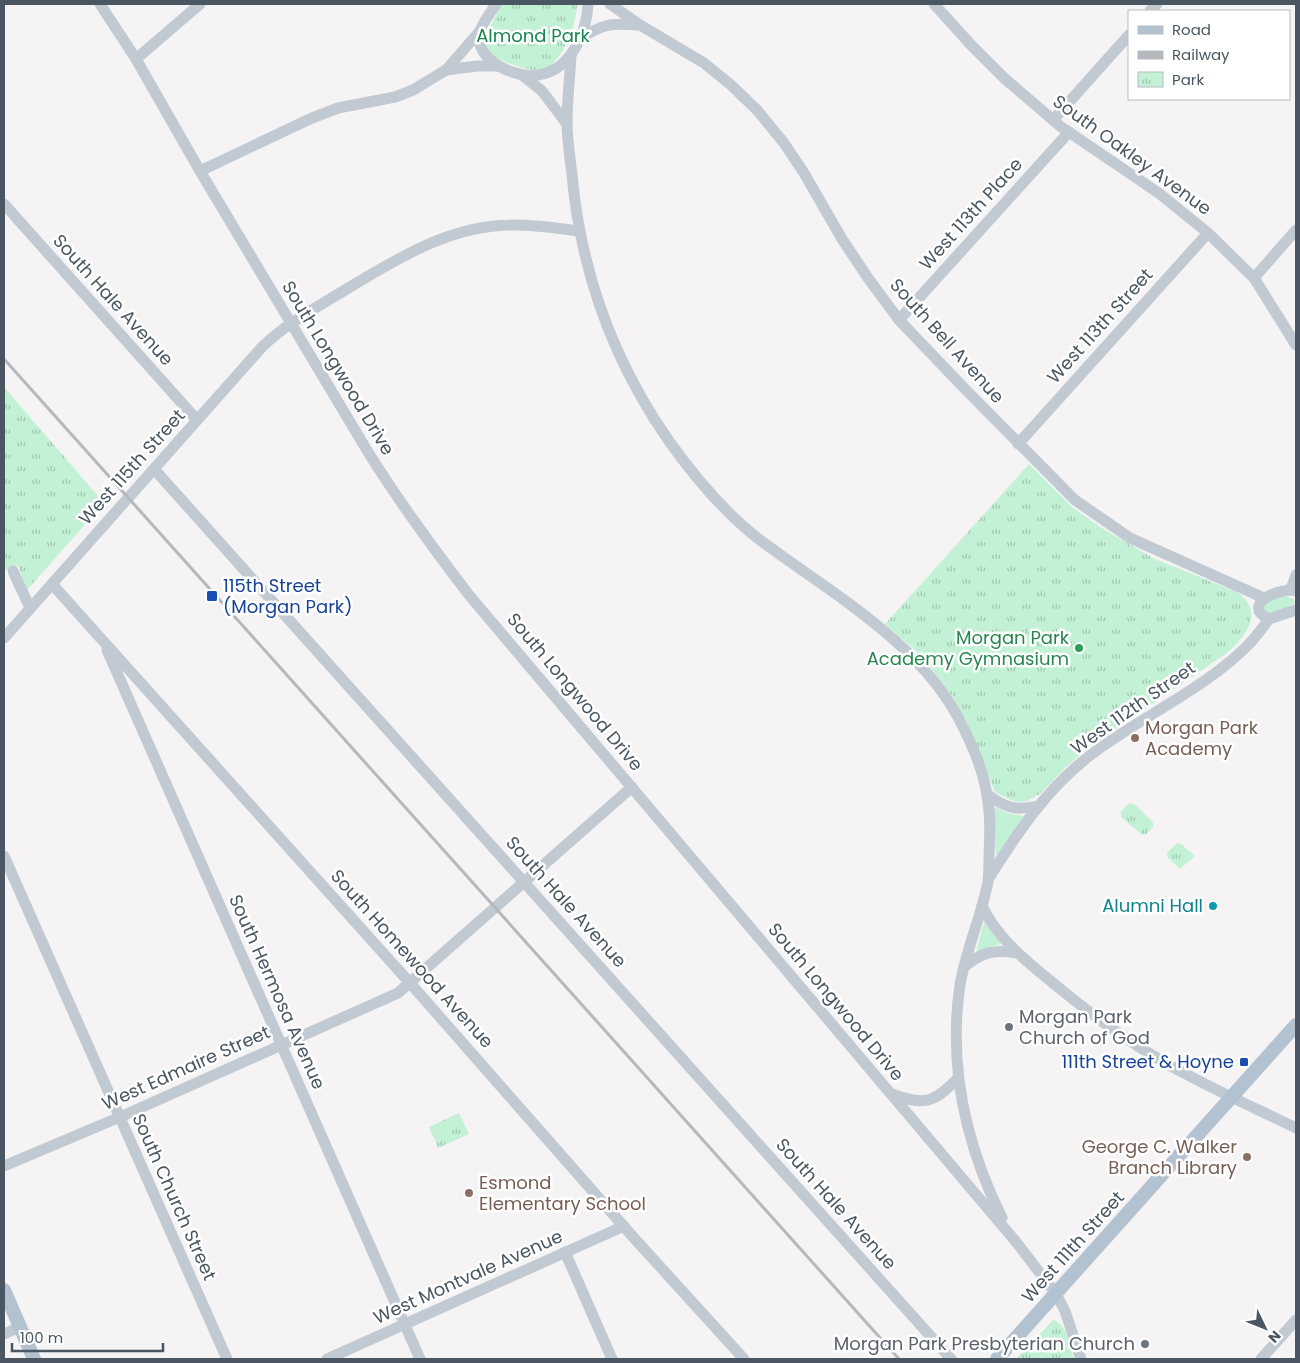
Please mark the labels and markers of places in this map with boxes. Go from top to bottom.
place label: 115th Street (Morgan Park) [223,573,352,619]
marker: 115th Street (Morgan Park) [205,589,219,603]
place label: Morgan Park Academy Gymnasium [867,625,1070,671]
marker: Morgan Park Academy Gymnasium [1073,642,1085,654]
place label: Morgan Park Academy [1145,715,1259,761]
marker: Morgan Park Academy [1129,732,1141,744]
place label: Alumni Hall [1102,893,1203,918]
marker: Alumni Hall [1207,900,1219,912]
place label: Morgan Park Church of God [1019,1004,1150,1050]
marker: Morgan Park Church of God [1003,1021,1015,1033]
place label: 111th Street & Hoyne [1061,1049,1234,1074]
marker: 111th Street & Hoyne [1238,1056,1250,1068]
place label: George C. Walker Branch Library [1082,1134,1237,1180]
marker: George C. Walker Branch Library [1241,1151,1253,1163]
place label: Esmond Elementary School [479,1170,646,1216]
marker: Esmond Elementary School [463,1187,475,1199]
place label: Morgan Park Presbyterian Church [834,1331,1135,1356]
marker: Morgan Park Presbyterian Church [1139,1338,1151,1350]

